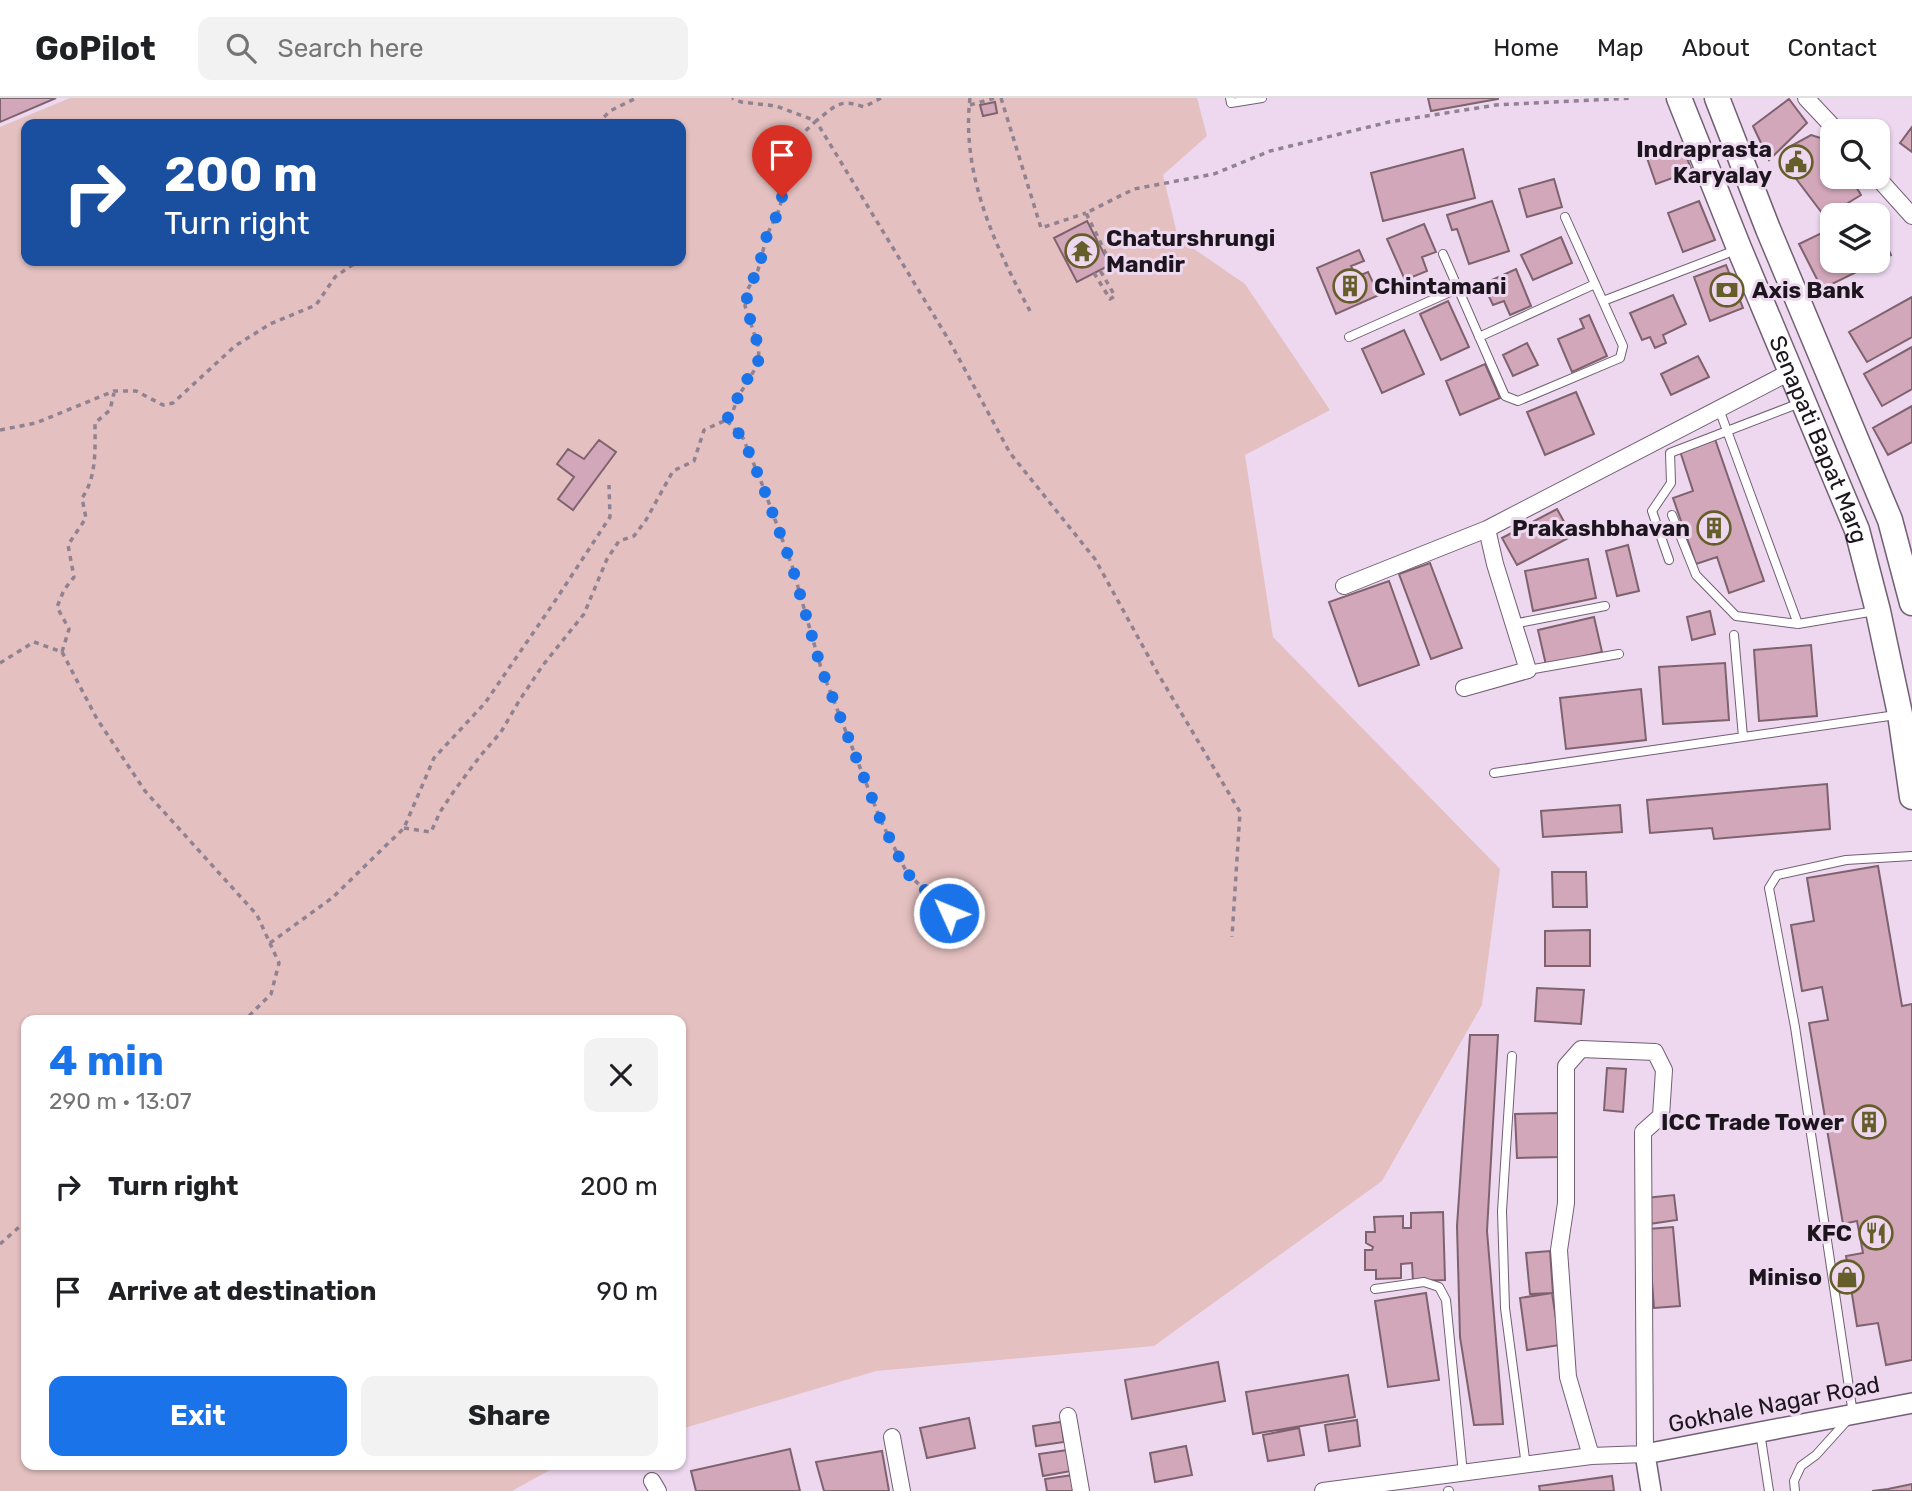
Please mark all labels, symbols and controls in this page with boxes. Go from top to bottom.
search box [198,17,688,80]
text: GoPilot [35,29,156,68]
icon: search [222,29,260,67]
text: Search here [278,33,423,64]
text: Home [1493,34,1559,62]
text: Map [1597,34,1644,62]
text: About [1682,34,1750,62]
text: Contact [1788,34,1877,62]
map controls [1820,119,1890,273]
button: search [1820,119,1890,189]
pin [752,125,812,197]
place label: Indraprasta Karyalay [1636,135,1772,189]
icon: arrive [763,136,801,174]
public building icon: Indraprasta Karyalay [1777,143,1815,181]
text: 200 m [164,145,318,203]
icon: right [49,147,140,238]
button: layers [1820,203,1890,273]
text: Turn right [164,204,309,242]
place label: Chaturshrungi Mandir [1106,224,1275,278]
temple icon: Chaturshrungi Mandir [1063,232,1101,270]
building icon: Chintamani [1331,267,1369,305]
bank icon: Axis Bank [1708,271,1746,309]
place label: Chintamani [1374,272,1507,300]
place label: Axis Bank [1752,276,1865,304]
street label: Senapati Bapat Marg [1763,331,1874,546]
building icon: Prakashbhavan [1695,509,1733,547]
place label: Prakashbhavan [1512,514,1690,542]
position arrow [912,876,986,950]
text: 4 min [49,1036,164,1086]
button: close [584,1038,658,1112]
text: 290 m · 13:07 [49,1087,192,1115]
building icon: ICC Trade Tower [1850,1103,1888,1141]
place label: ICC Trade Tower [1661,1108,1845,1136]
icon: right [49,1168,87,1206]
text: Turn right [108,1171,238,1202]
text: 200 m [580,1171,658,1202]
restaurant icon: KFC [1857,1214,1895,1252]
place label: KFC [1807,1219,1852,1247]
shop icon: Miniso [1828,1258,1866,1296]
place label: Miniso [1748,1263,1822,1291]
icon: arrive [49,1273,87,1311]
text: Arrive at destination [108,1276,376,1307]
text: 90 m [597,1276,658,1307]
street label: Gokhale Nagar Road [1666,1370,1882,1438]
button: Exit [49,1376,347,1456]
button: Share [361,1376,658,1456]

